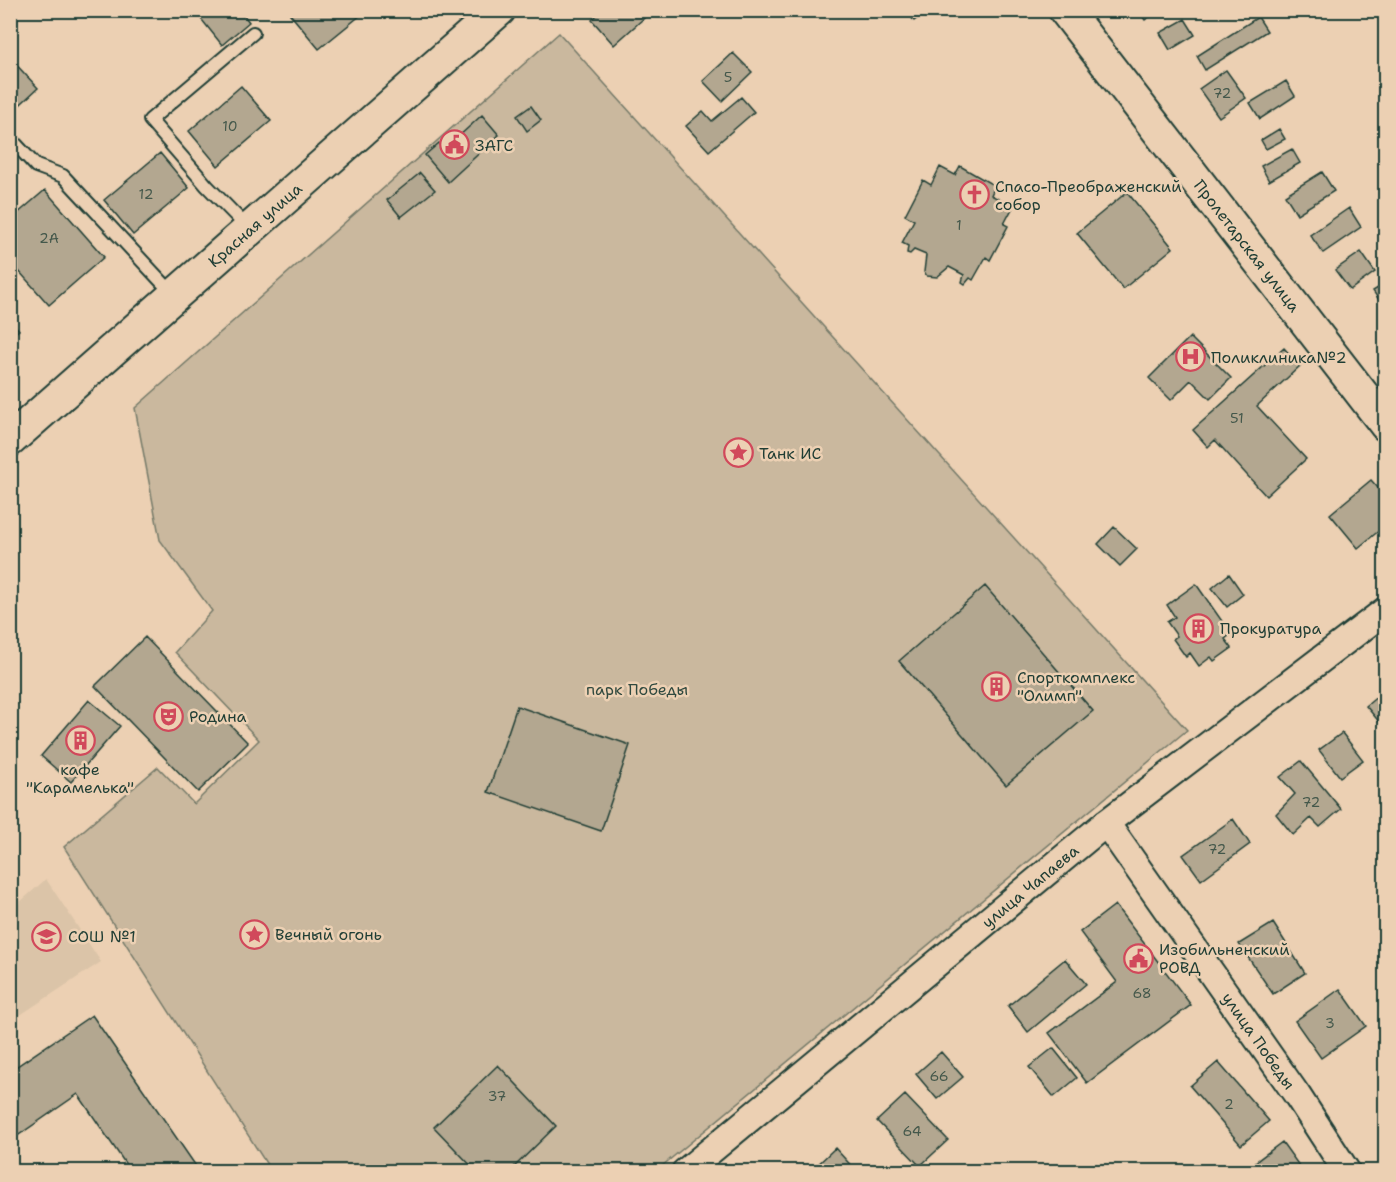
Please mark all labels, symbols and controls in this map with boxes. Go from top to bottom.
house number: 5 [724,68,732,86]
house number: 72 [1213,84,1231,102]
house number: 10 [222,117,238,135]
public building icon: ЗАГС [438,129,470,161]
place label: ЗАГС [475,135,513,156]
place label: Спасо-Преображенский собор [995,176,1182,215]
street label: Пролетарская улица [1189,176,1305,316]
street label: Красная улица [204,178,307,272]
church icon: Спасо-Преображенский собор [958,179,990,211]
house number: 12 [139,185,153,203]
house number: 1 [956,216,962,234]
house number: 2А [39,229,59,247]
hospital icon: Поликлиника№2 [1174,341,1206,373]
place label: Поликлиника№2 [1211,347,1347,368]
house number: 51 [1230,409,1244,427]
place icon: Танк ИС [722,437,754,469]
place label: Танк ИС [759,443,822,464]
building icon: Прокуратура [1183,612,1215,644]
place label: Прокуратура [1220,618,1322,639]
place label: Спорткомплекс "Олимп" [1017,667,1135,706]
building icon: Спорткомплекс "Олимп" [980,670,1012,702]
park label: парк Победы [586,679,688,700]
theatre icon: Родина [152,700,184,732]
place label: Родина [189,706,247,727]
building icon: кафе "Карамелька" [64,725,96,757]
place label: кафе "Карамелька" [26,759,134,798]
house number: 72 [1302,793,1320,811]
street label: улица Чапаева [977,840,1083,933]
house number: 72 [1208,840,1226,858]
place icon: Вечный огонь [238,918,270,950]
school or university icon: СОШ №1 [31,920,63,952]
place label: Вечный огонь [275,924,382,945]
place label: СОШ №1 [68,926,136,947]
place label: Изобильненский РОВД [1159,939,1290,978]
public building icon: Изобильненский РОВД [1122,942,1154,974]
house number: 68 [1132,984,1152,1002]
street label: улица Победы [1217,988,1300,1094]
house number: 3 [1325,1014,1335,1032]
house number: 66 [929,1067,949,1085]
house number: 37 [488,1087,506,1105]
house number: 2 [1224,1095,1234,1113]
house number: 64 [902,1122,922,1140]

